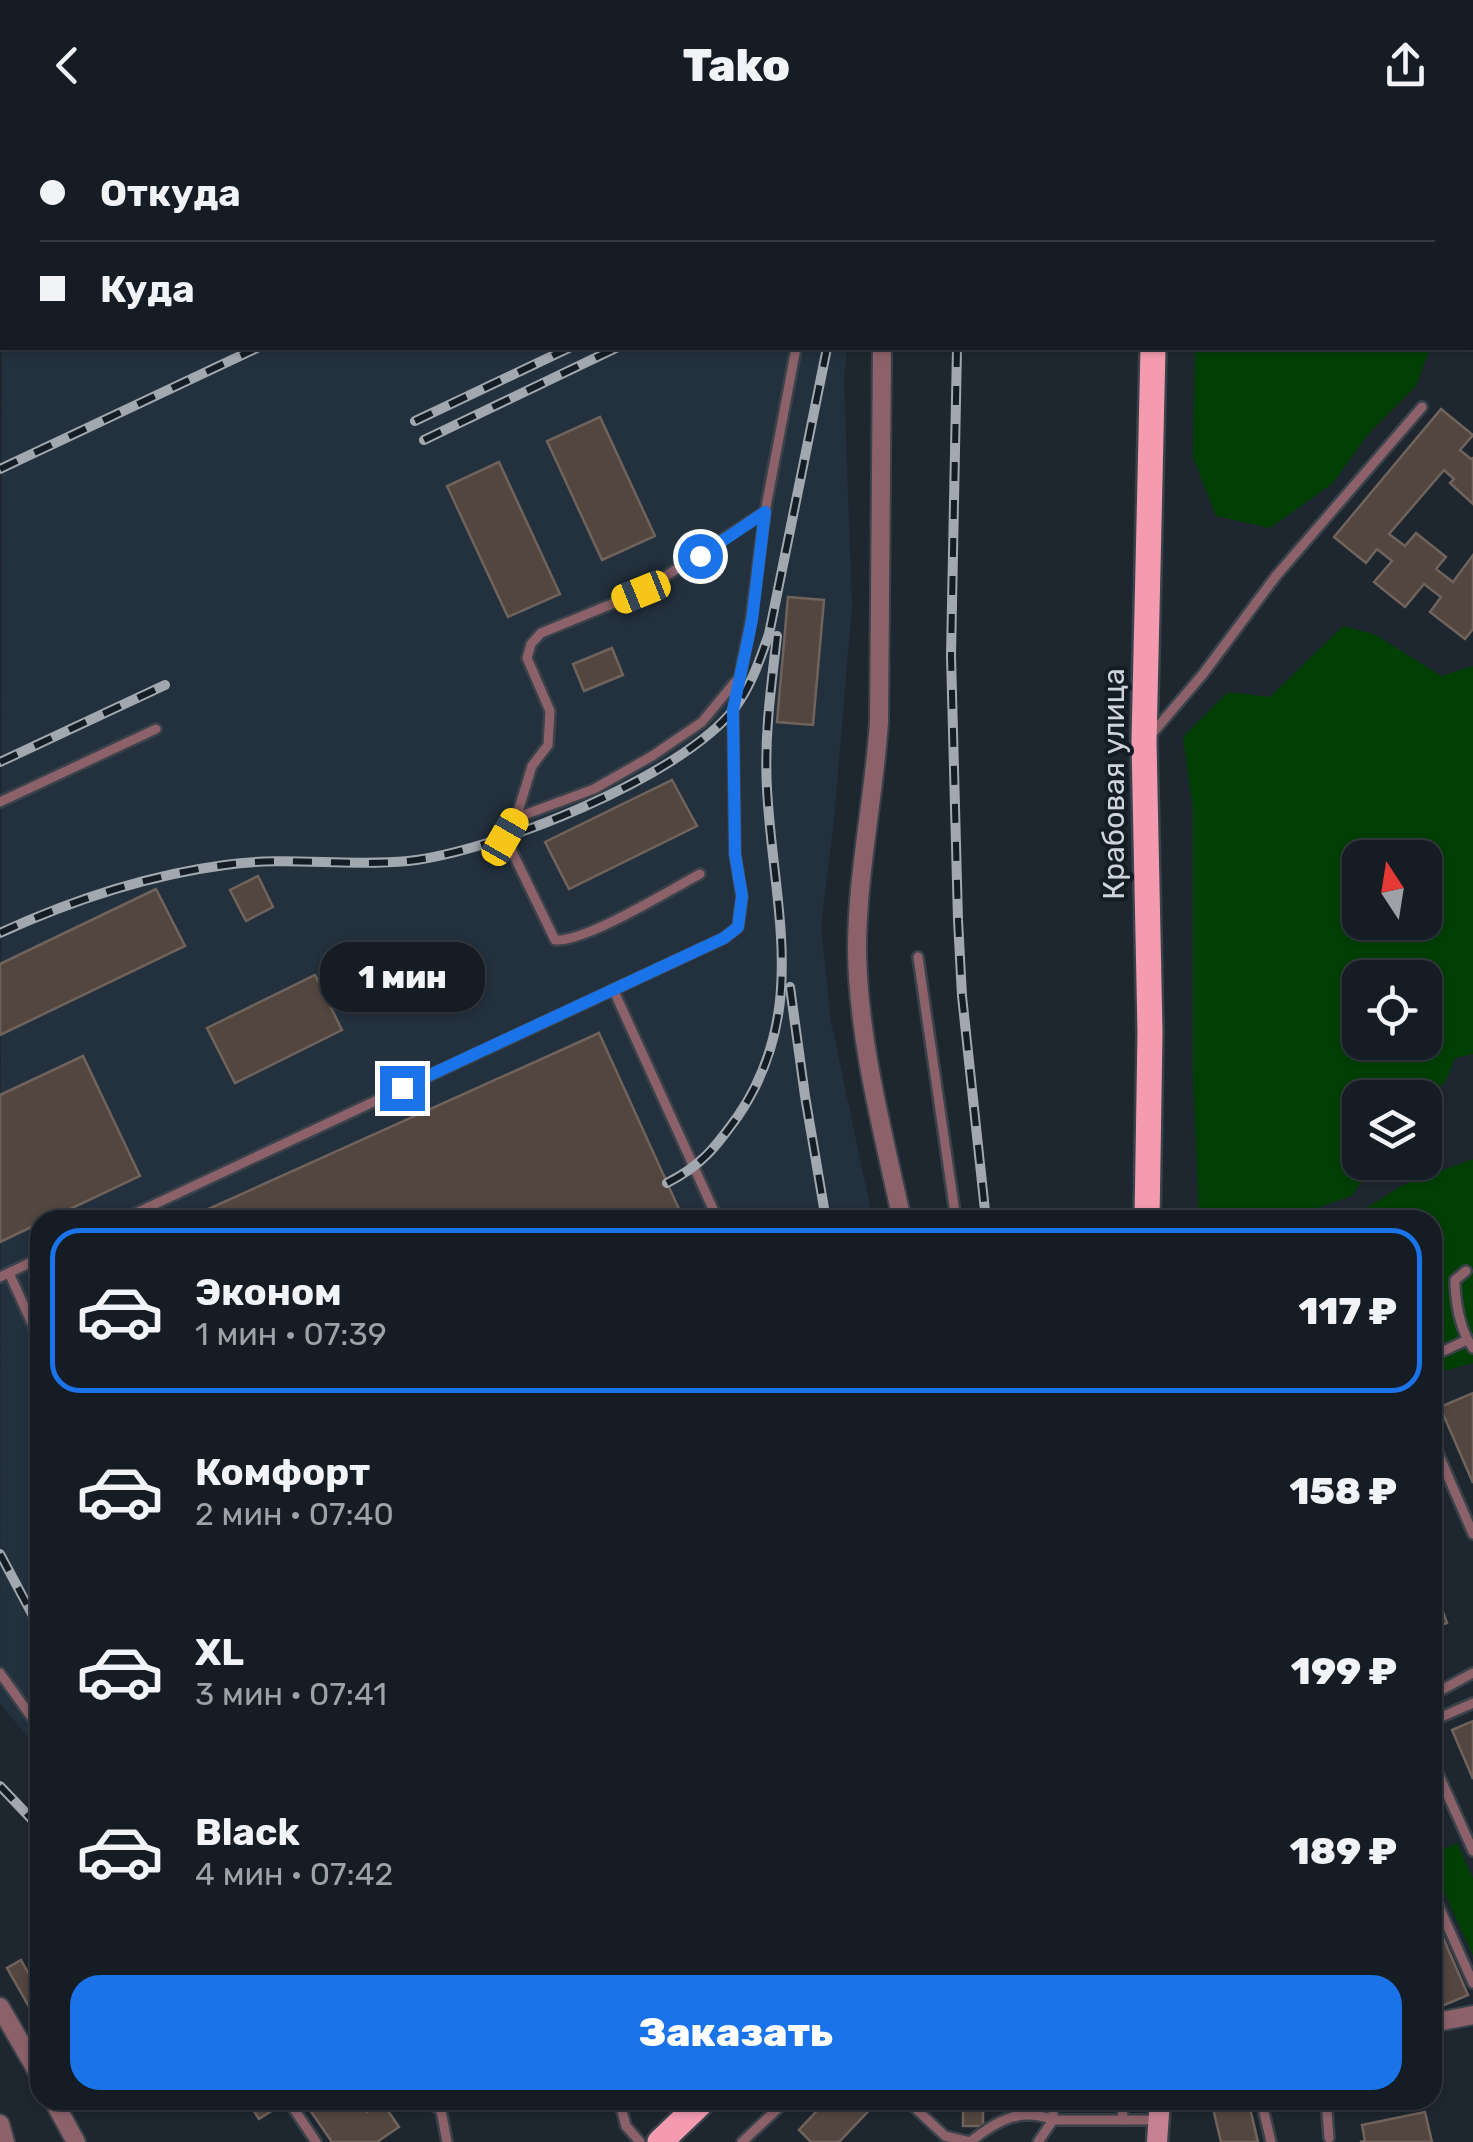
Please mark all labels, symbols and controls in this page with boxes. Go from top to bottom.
icon: back [40,38,95,93]
icon: share [1378,38,1433,93]
text: Tako [683,39,790,92]
text: Откуда [100,170,241,216]
text: Куда [100,266,195,312]
route start [678,534,723,579]
car [608,567,674,617]
street label: Крабовая улица [1096,668,1132,900]
car [477,804,533,870]
north arrow [1342,840,1442,940]
map controls [1342,840,1442,1180]
callout: 1 мин [320,943,484,1013]
text: 1 мин [358,958,447,996]
button: locate [1342,960,1442,1060]
route end [380,1066,425,1111]
button: layers [1342,1080,1442,1180]
icon: car [75,1266,165,1356]
text: Эконом [195,1269,342,1315]
text: 117 ₽ [1298,1288,1397,1334]
text: 1 мин · 07:39 [195,1315,387,1353]
icon: car [75,1446,165,1536]
text: Комфорт [195,1449,370,1495]
text: 158 ₽ [1289,1468,1397,1514]
text: 2 мин · 07:40 [195,1495,394,1533]
icon: car [75,1626,165,1716]
text: XL [195,1629,244,1675]
text: 199 ₽ [1291,1648,1397,1694]
text: 3 мин · 07:41 [195,1675,387,1713]
icon: car [75,1806,165,1896]
text: Black [195,1809,300,1855]
text: 189 ₽ [1290,1828,1397,1874]
text: 4 мин · 07:42 [195,1855,393,1893]
button: Заказать [70,1975,1402,2090]

